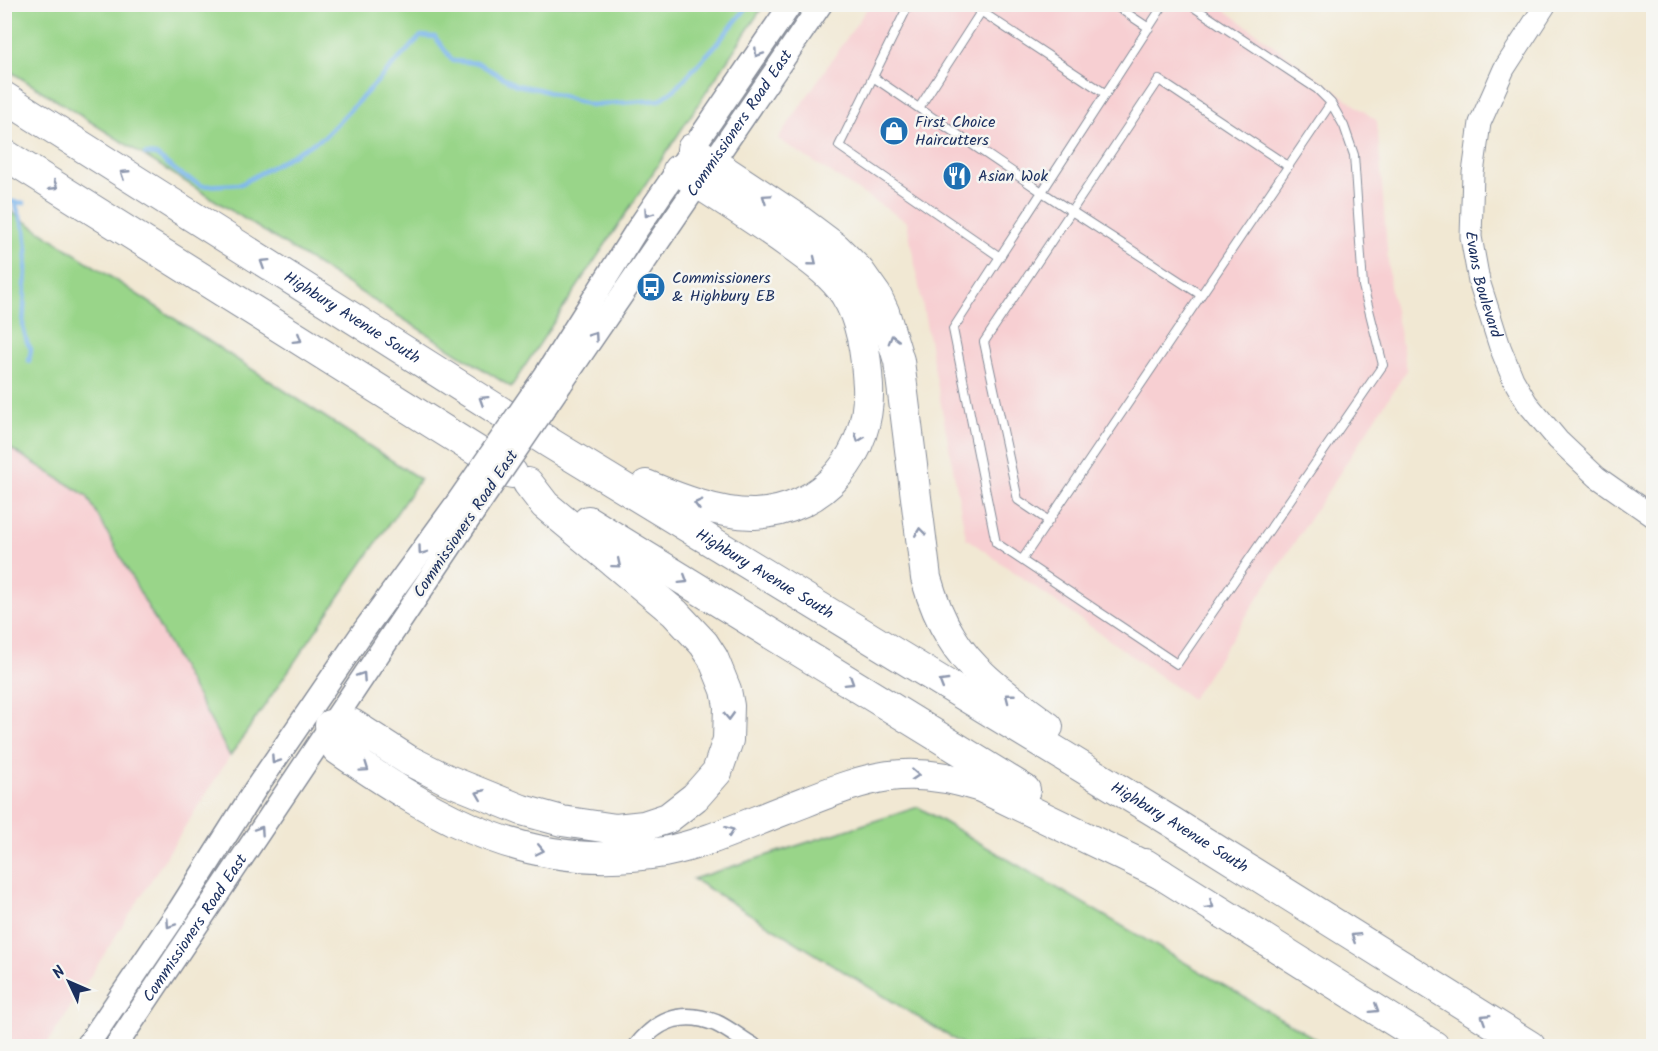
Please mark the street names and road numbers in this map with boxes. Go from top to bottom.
street label: Commissioners Road East [680,44,799,202]
street label: Evans Boulevard [1458,231,1509,342]
street label: Highbury Avenue South [279,265,425,370]
street label: Commissioners Road East [407,444,525,603]
street label: Highbury Avenue South [691,522,839,626]
street label: Highbury Avenue South [1106,775,1253,879]
street label: Commissioners Road East [136,848,254,1007]

